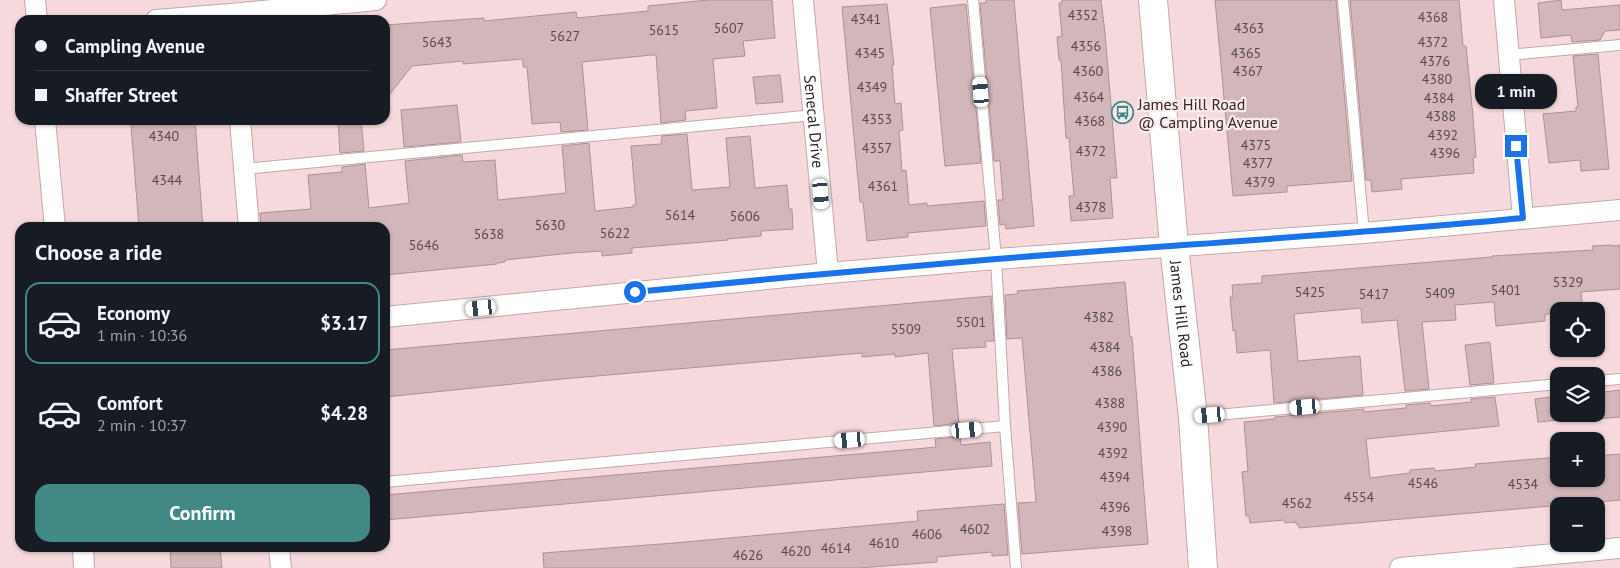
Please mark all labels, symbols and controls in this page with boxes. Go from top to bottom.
house number: 4352 [1068,6,1098,24]
house number: 4368 [1418,8,1448,26]
house number: 4341 [851,10,881,28]
house number: 5607 [714,19,744,37]
house number: 4363 [1234,19,1264,37]
house number: 5615 [649,21,679,39]
house number: 5627 [550,27,580,45]
house number: 5643 [422,33,452,51]
house number: 4372 [1418,33,1448,51]
text: Campling Avenue [65,34,205,58]
house number: 4356 [1071,37,1101,55]
house number: 4345 [855,44,885,62]
house number: 4365 [1231,44,1261,62]
house number: 4376 [1420,52,1450,70]
house number: 4360 [1073,62,1104,80]
house number: 4367 [1233,62,1263,80]
house number: 4380 [1422,70,1453,88]
street label: Senecal Drive [800,74,828,169]
callout: 1 min [1475,74,1557,108]
car [972,76,989,108]
house number: 4349 [857,78,887,96]
text: 1 min [1496,81,1536,101]
text: Shaffer Street [65,83,177,107]
house number: 4364 [1074,88,1105,106]
house number: 4384 [1424,89,1455,107]
place label: James Hill Road @ Campling Avenue [1137,94,1278,132]
bus stop icon: James Hill Road @ Campling Avenue [1110,101,1134,125]
house number: 4388 [1426,107,1456,125]
house number: 4353 [862,110,892,128]
house number: 4368 [1075,112,1105,130]
house number: 4392 [1428,126,1458,144]
house number: 4340 [149,127,180,145]
route end [1505,135,1527,157]
house number: 4375 [1241,136,1271,154]
house number: 4357 [862,139,892,157]
house number: 4372 [1076,142,1106,160]
house number: 4396 [1430,144,1460,162]
house number: 4377 [1243,154,1273,172]
house number: 4344 [152,171,183,189]
house number: 4379 [1245,173,1275,191]
house number: 4361 [868,177,898,195]
car [812,178,829,210]
house number: 4378 [1076,198,1106,216]
house number: 5614 [665,206,696,224]
house number: 5606 [730,207,760,225]
house number: 5630 [535,216,566,234]
house number: 5622 [600,224,630,242]
house number: 5638 [474,225,504,243]
house number: 5646 [409,236,439,254]
text: Choose a ride [35,238,162,266]
street label: James Hill Road [1166,258,1197,368]
house number: 5329 [1553,273,1583,291]
route start [624,281,646,303]
house number: 5401 [1491,281,1521,299]
house number: 5425 [1295,283,1325,301]
house number: 5409 [1425,284,1455,302]
house number: 5417 [1359,285,1389,303]
car [465,299,496,317]
icon: car [37,301,82,346]
text: Economy [97,301,170,325]
map controls [1550,302,1605,552]
button: locate [1550,302,1605,357]
house number: 4382 [1084,308,1114,326]
text: $3.17 [320,311,368,335]
house number: 5501 [956,313,986,331]
house number: 5509 [891,320,921,338]
text: 1 min · 10:36 [97,325,187,345]
house number: 4384 [1090,338,1121,356]
house number: 4386 [1092,362,1122,380]
button: layers [1550,367,1605,422]
icon: car [37,391,82,436]
text: Comfort [97,391,163,415]
house number: 4388 [1095,394,1125,412]
car [1289,398,1320,416]
text: $4.28 [320,401,368,425]
car [1194,406,1225,424]
text: 2 min · 10:37 [97,415,187,435]
house number: 4390 [1097,418,1128,436]
car [951,421,982,439]
car [834,431,865,449]
button: + [1550,432,1605,487]
house number: 4392 [1098,444,1128,462]
house number: 4394 [1100,468,1131,486]
house number: 4546 [1408,474,1438,492]
house number: 4534 [1508,475,1539,493]
button: Confirm [35,484,370,542]
house number: 4554 [1344,488,1375,506]
house number: 4562 [1282,494,1312,512]
button: − [1550,497,1605,552]
house number: 4396 [1100,498,1130,516]
house number: 4602 [960,520,990,538]
house number: 4398 [1102,522,1132,540]
house number: 4606 [912,525,942,543]
house number: 4610 [869,534,900,552]
house number: 4614 [821,539,852,557]
house number: 4620 [781,542,812,560]
house number: 4626 [733,546,763,564]

